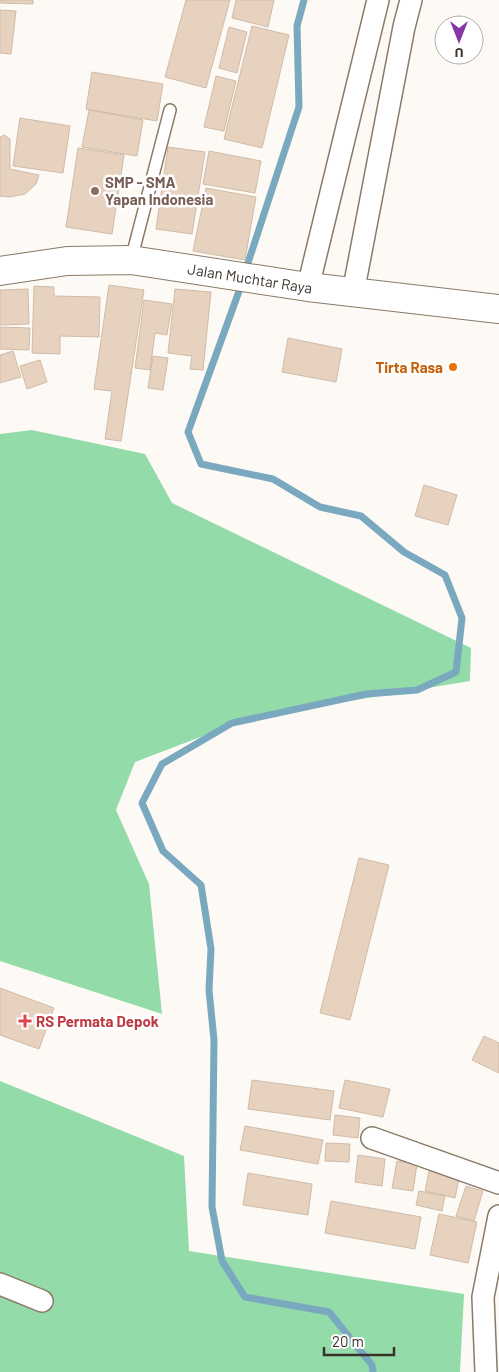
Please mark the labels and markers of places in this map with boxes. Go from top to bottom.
place label: SMP - SMA Yapan Indonesia [105,173,213,208]
marker: SMP - SMA Yapan Indonesia [89,185,101,197]
place label: Tirta Rasa [375,358,443,376]
marker: Tirta Rasa [447,361,459,373]
place label: RS Permata Depok [36,1012,159,1030]
marker: RS Permata Depok [18,1014,32,1028]

